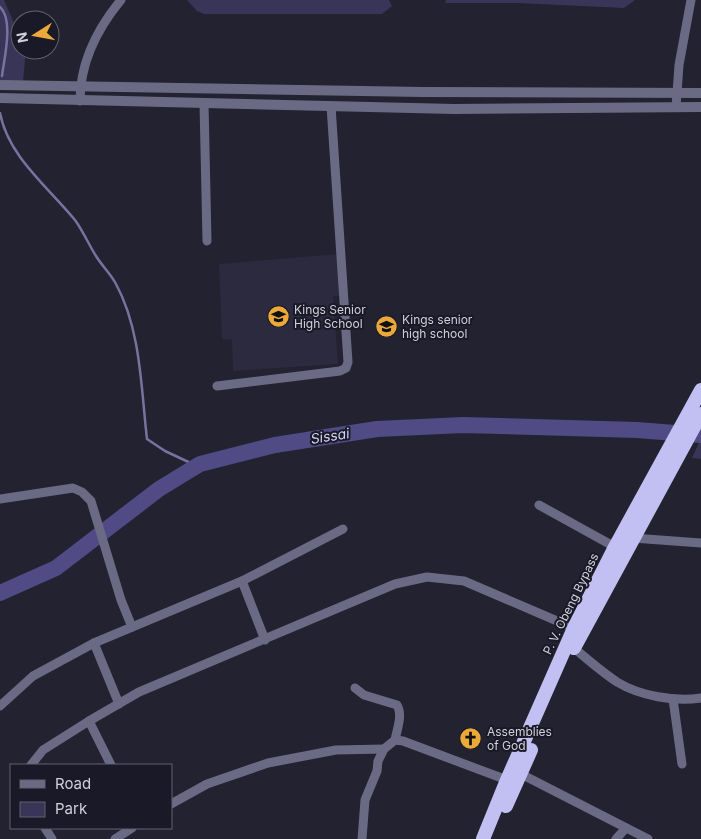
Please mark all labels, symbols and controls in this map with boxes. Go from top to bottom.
north arrow [10,10,60,60]
text: N [12,31,31,44]
place label: Kings Senior High School [294,302,366,331]
school or university icon: Kings Senior High School [266,305,290,329]
place label: Kings senior high school [402,312,473,341]
school or university icon: Kings senior high school [374,315,398,339]
water label: Sissai [309,424,351,447]
street label: P. V. Obeng Bypass [540,551,602,657]
place label: Assemblies of God [487,724,552,753]
church icon: Assemblies of God [459,727,483,751]
legend [10,764,172,829]
text: Road [55,774,91,793]
text: Park [55,799,88,818]

